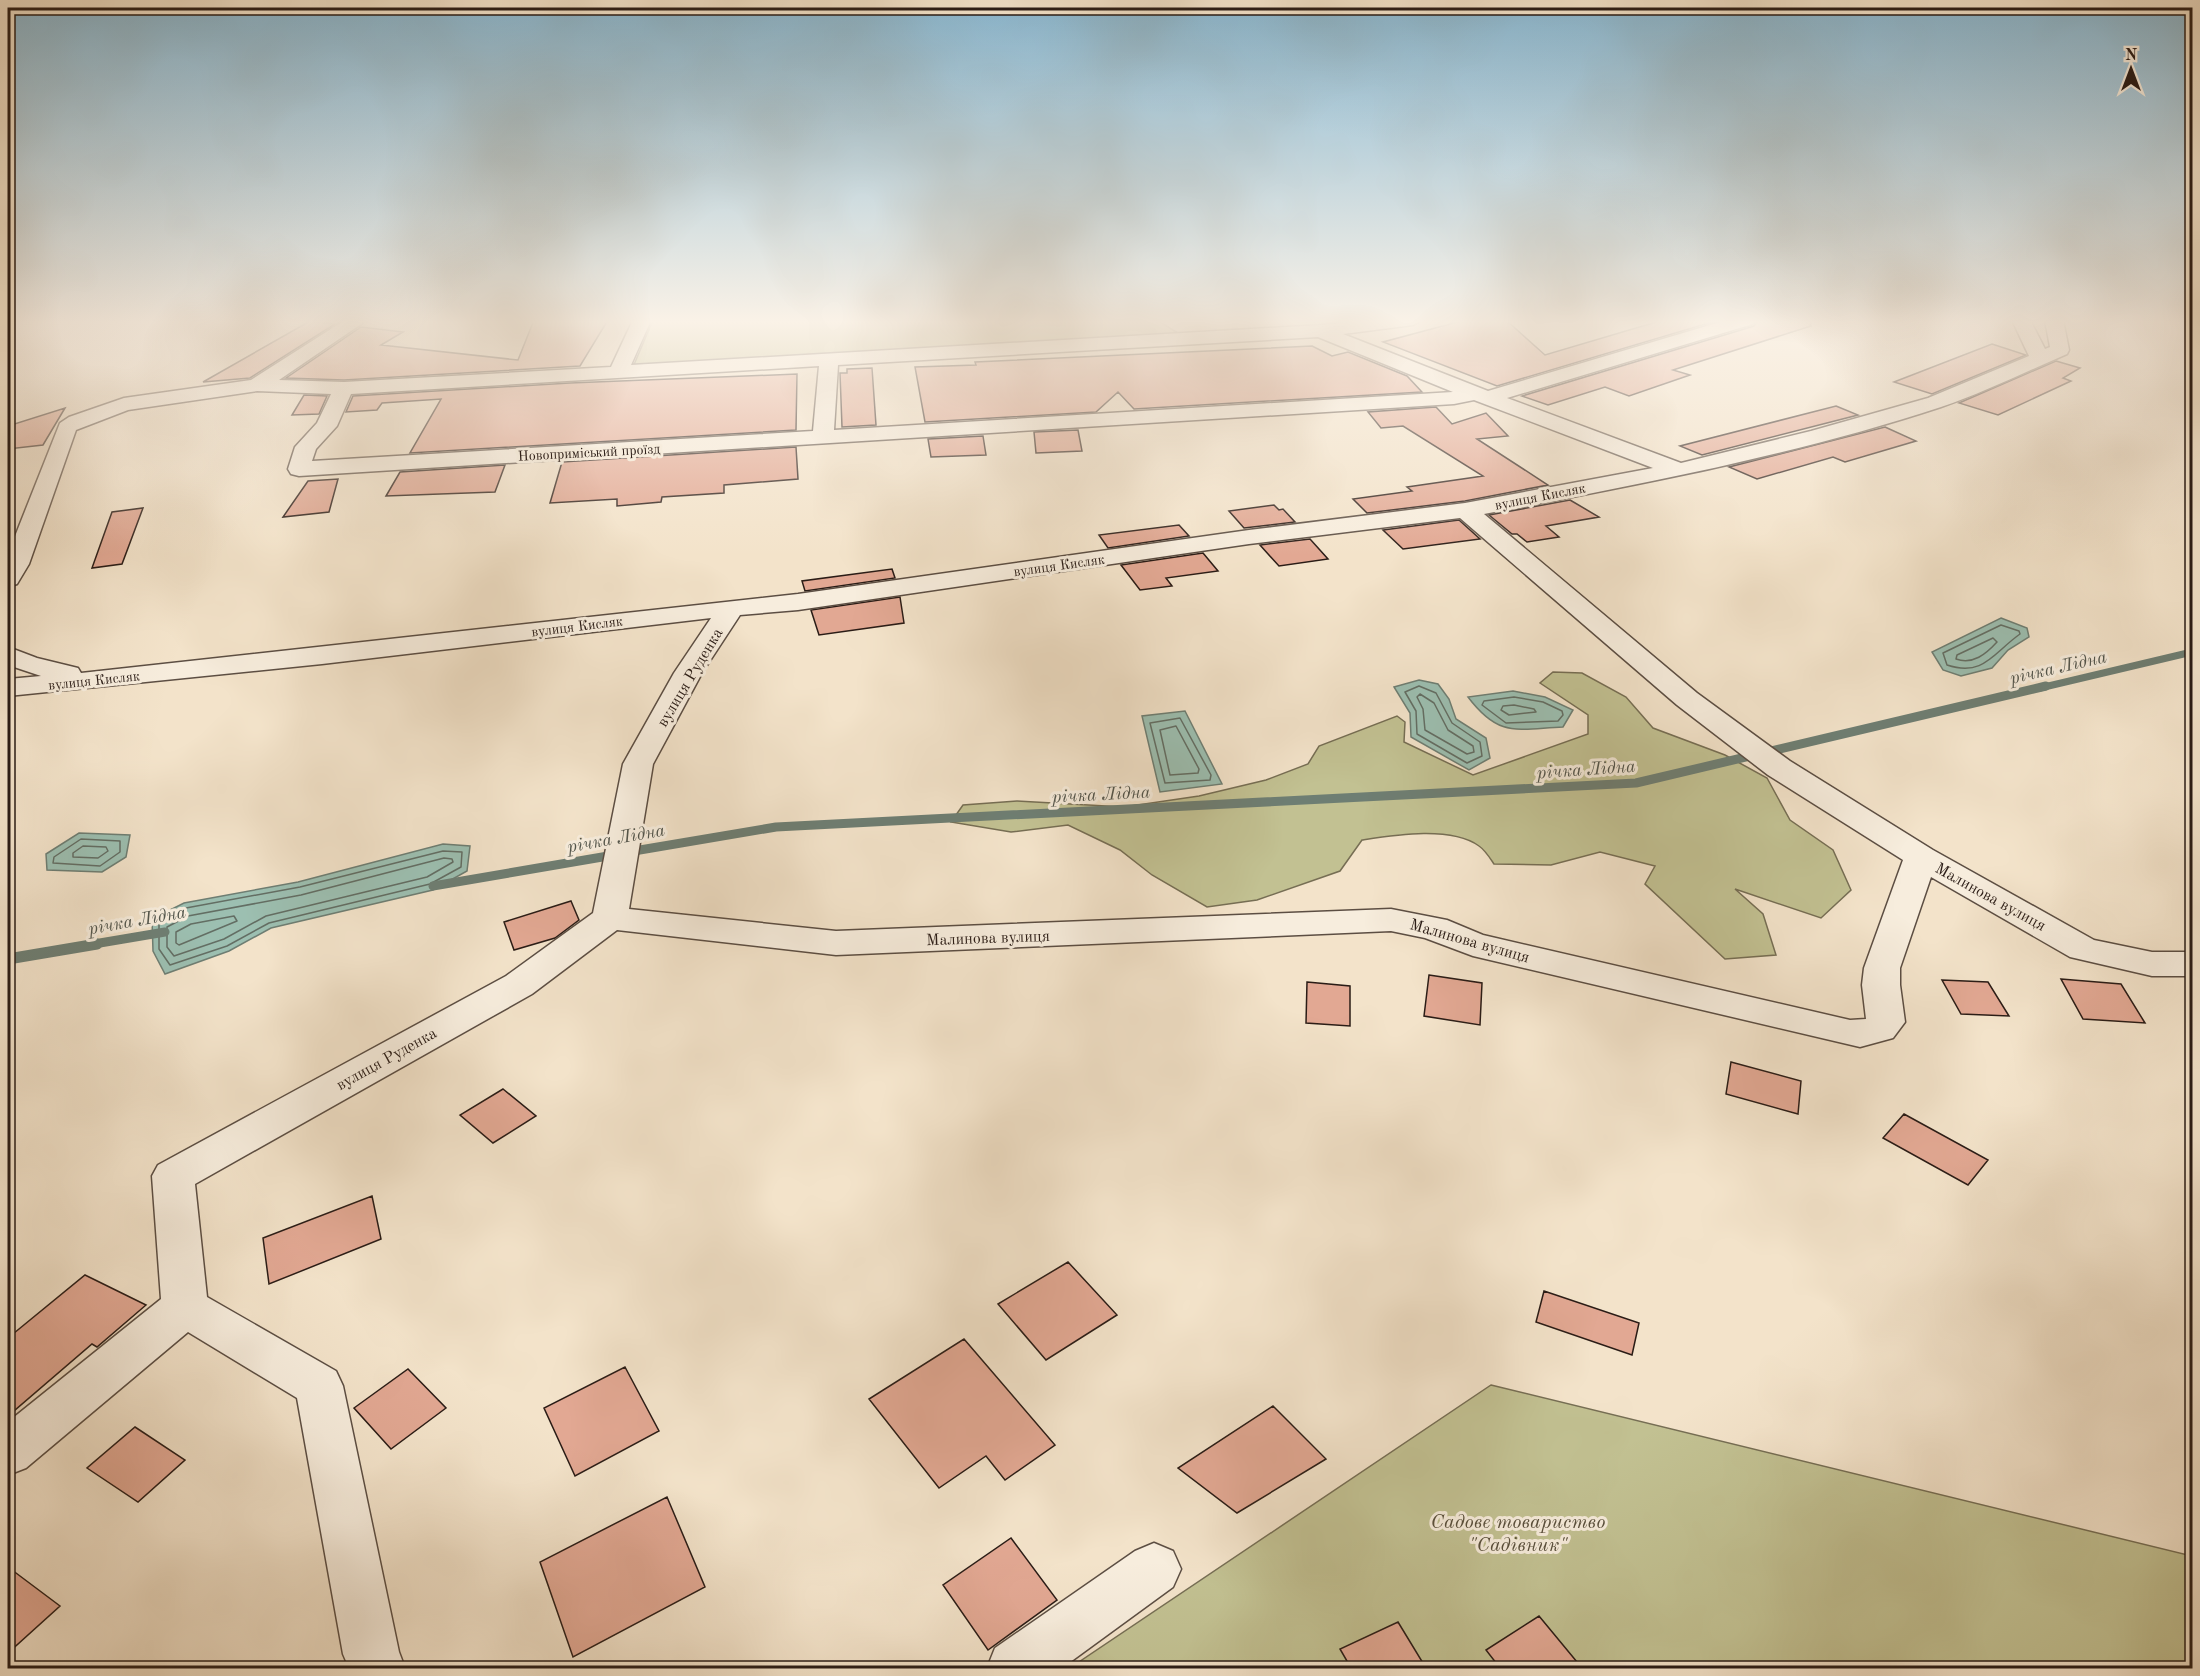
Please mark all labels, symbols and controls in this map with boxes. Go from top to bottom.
north arrow [2101,39,2161,99]
text: N [2125,48,2138,64]
street label: Новоприміський проїзд [517,442,661,464]
street label: вулиця Кисляк [1494,481,1587,513]
street label: вулиця Кисляк [1013,553,1106,579]
street label: вулиця Кисляк [531,614,624,640]
street label: вулиця Руденка [655,626,726,730]
water label: річка Лідна [2006,648,2109,688]
street label: вулиця Кисляк [48,669,141,693]
water label: річка Лідна [1534,758,1636,783]
water label: річка Лідна [1049,783,1151,807]
water label: річка Лідна [564,821,667,857]
street label: Малинова вулиця [1932,861,2048,935]
water label: річка Лідна [85,903,188,939]
street label: Малинова вулиця [1408,917,1531,967]
street label: Малинова вулиця [926,929,1050,949]
street label: вулиця Руденка [334,1026,440,1094]
park label: Садове товариство "Садівник" [1431,1513,1605,1556]

